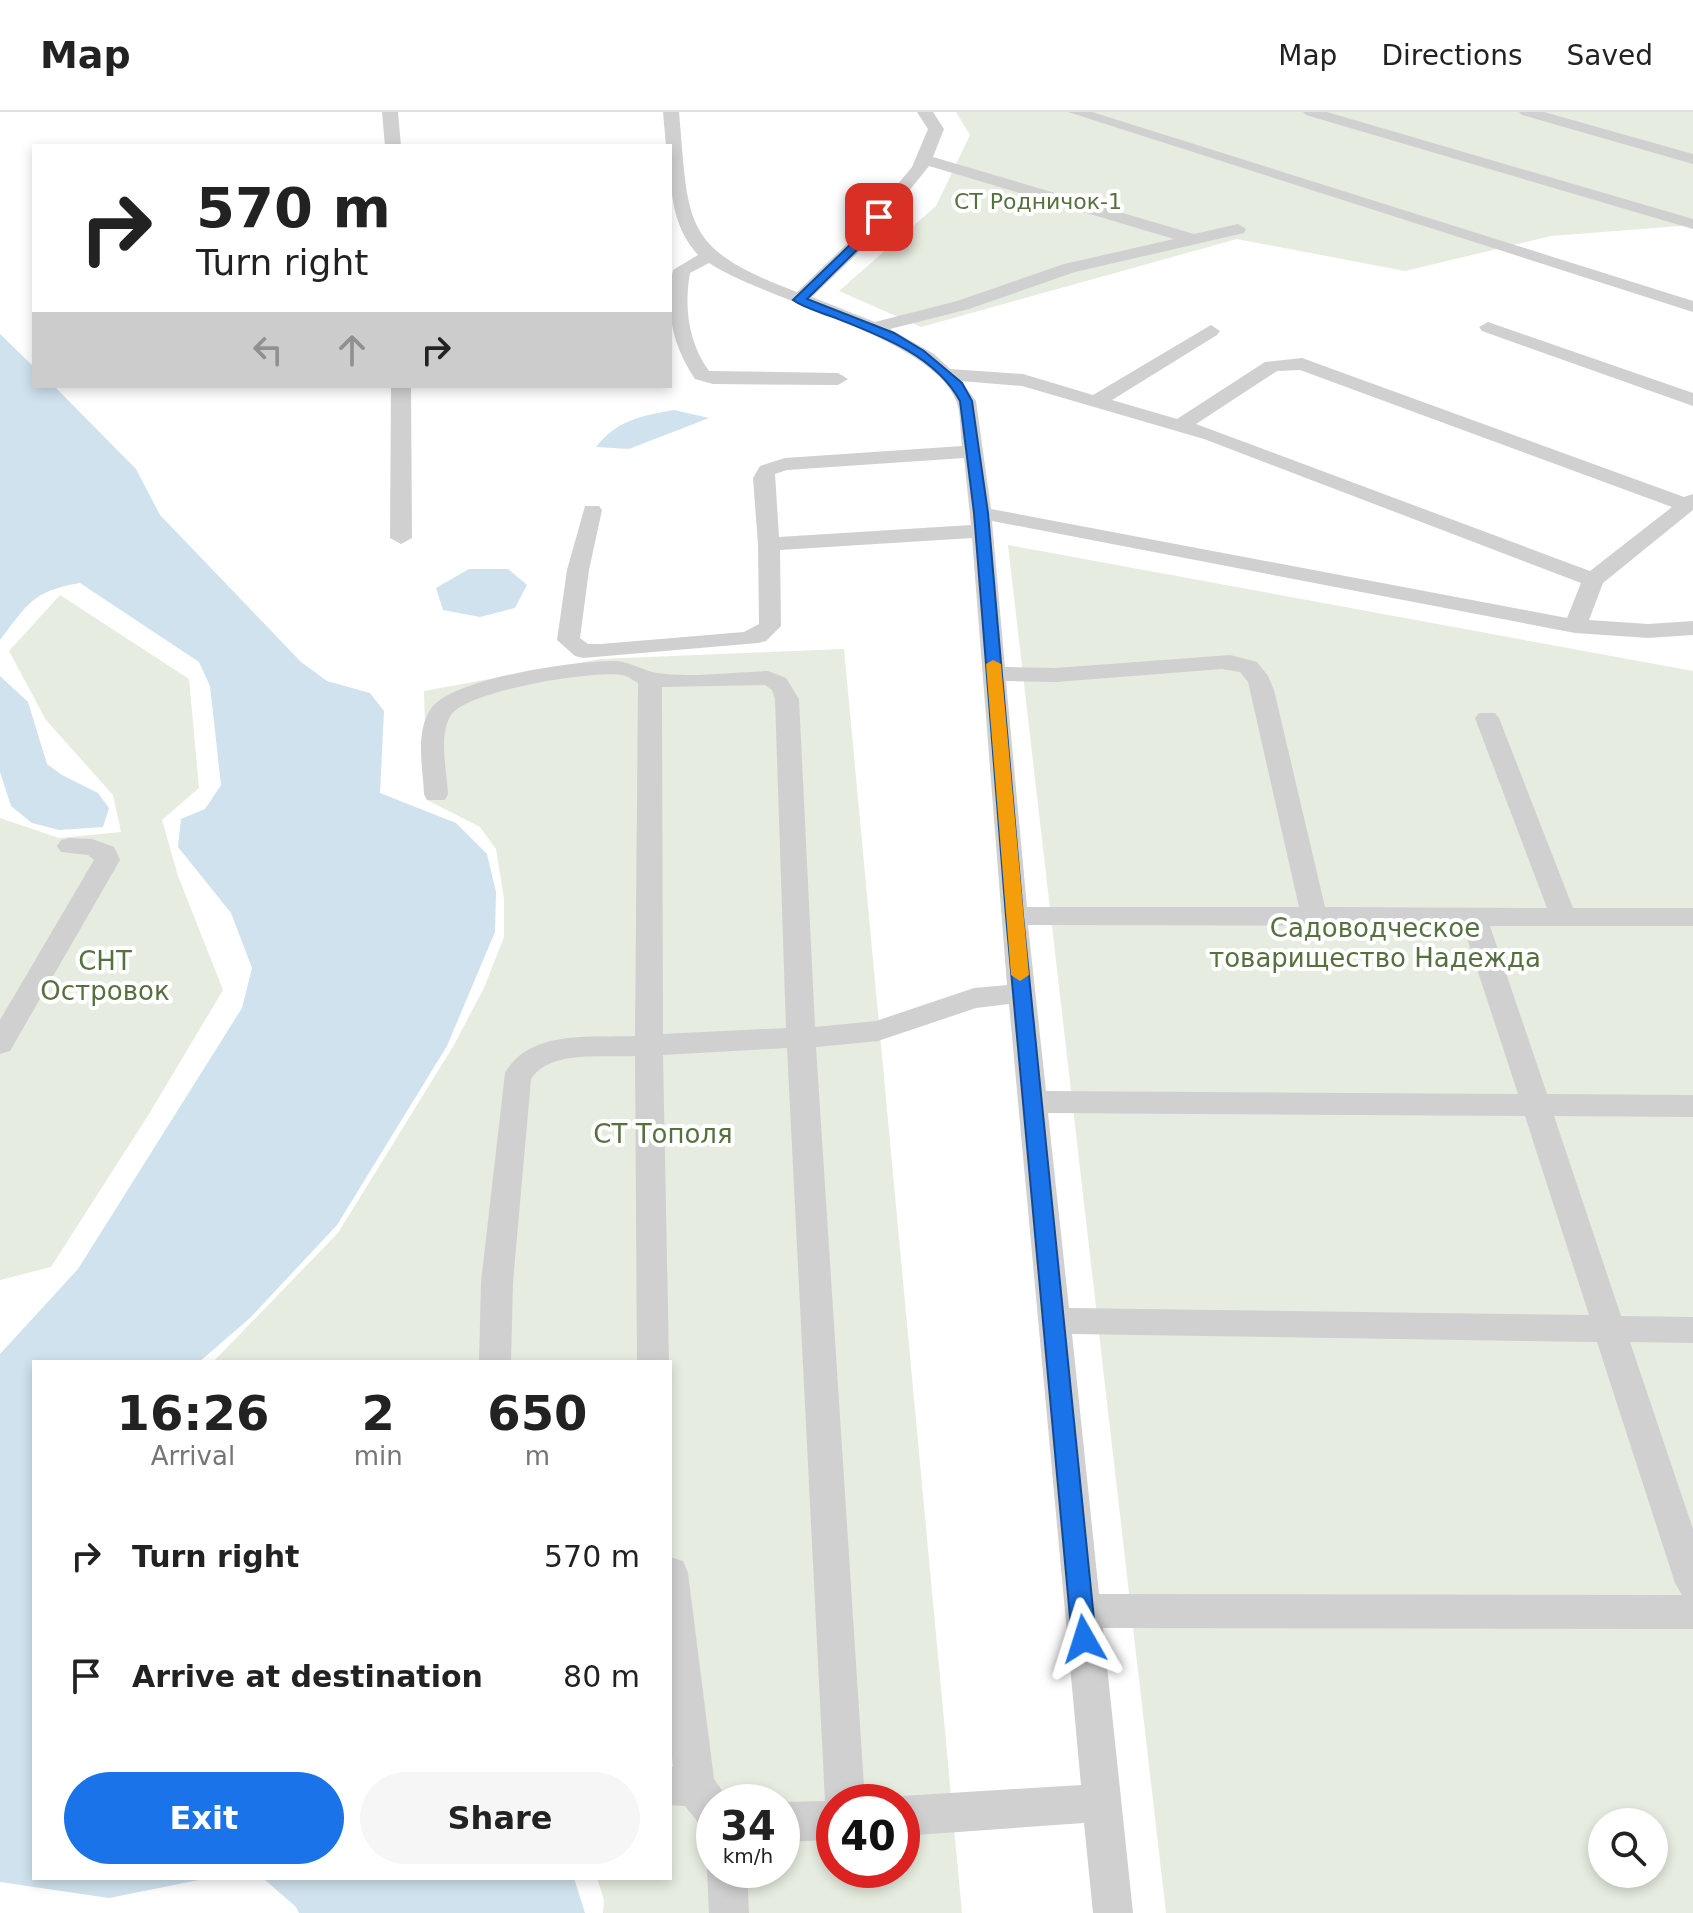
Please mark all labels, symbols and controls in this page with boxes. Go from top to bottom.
text: Map [40,33,131,77]
text: Map [1278,39,1337,72]
text: Directions [1381,39,1522,72]
text: Saved [1566,39,1653,72]
text: 570 m [196,175,391,240]
icon: right [64,176,168,280]
pin [845,183,913,251]
park label: СТ Родничок-1 [954,189,1122,214]
icon: arrive [857,195,901,239]
text: Turn right [196,242,368,283]
icon: left [246,328,290,372]
icon: ahead [330,328,374,372]
icon: right [414,328,458,372]
park label: Садоводческое товарищество Надежда [1209,913,1541,973]
park label: СНТ Островок [40,946,170,1006]
park label: СТ Тополя [593,1119,733,1149]
text: 16:26 [116,1385,269,1441]
text: 2 [362,1385,395,1441]
text: 650 [487,1385,587,1441]
text: Arrival [151,1441,235,1471]
text: min [354,1441,403,1471]
text: m [525,1441,550,1471]
icon: right [64,1534,108,1578]
text: Turn right [132,1539,299,1574]
text: 570 m [544,1539,640,1574]
position arrow [1042,1597,1126,1681]
icon: arrive [64,1654,108,1698]
text: Arrive at destination [132,1659,483,1694]
text: 80 m [563,1659,640,1694]
button: Exit [64,1772,344,1864]
button: Share [360,1772,640,1864]
speed limit sign: 40 [816,1784,920,1888]
text: 34 [720,1803,776,1849]
map controls [1588,1808,1668,1888]
button: search [1588,1808,1668,1888]
text: km/h [723,1844,773,1868]

